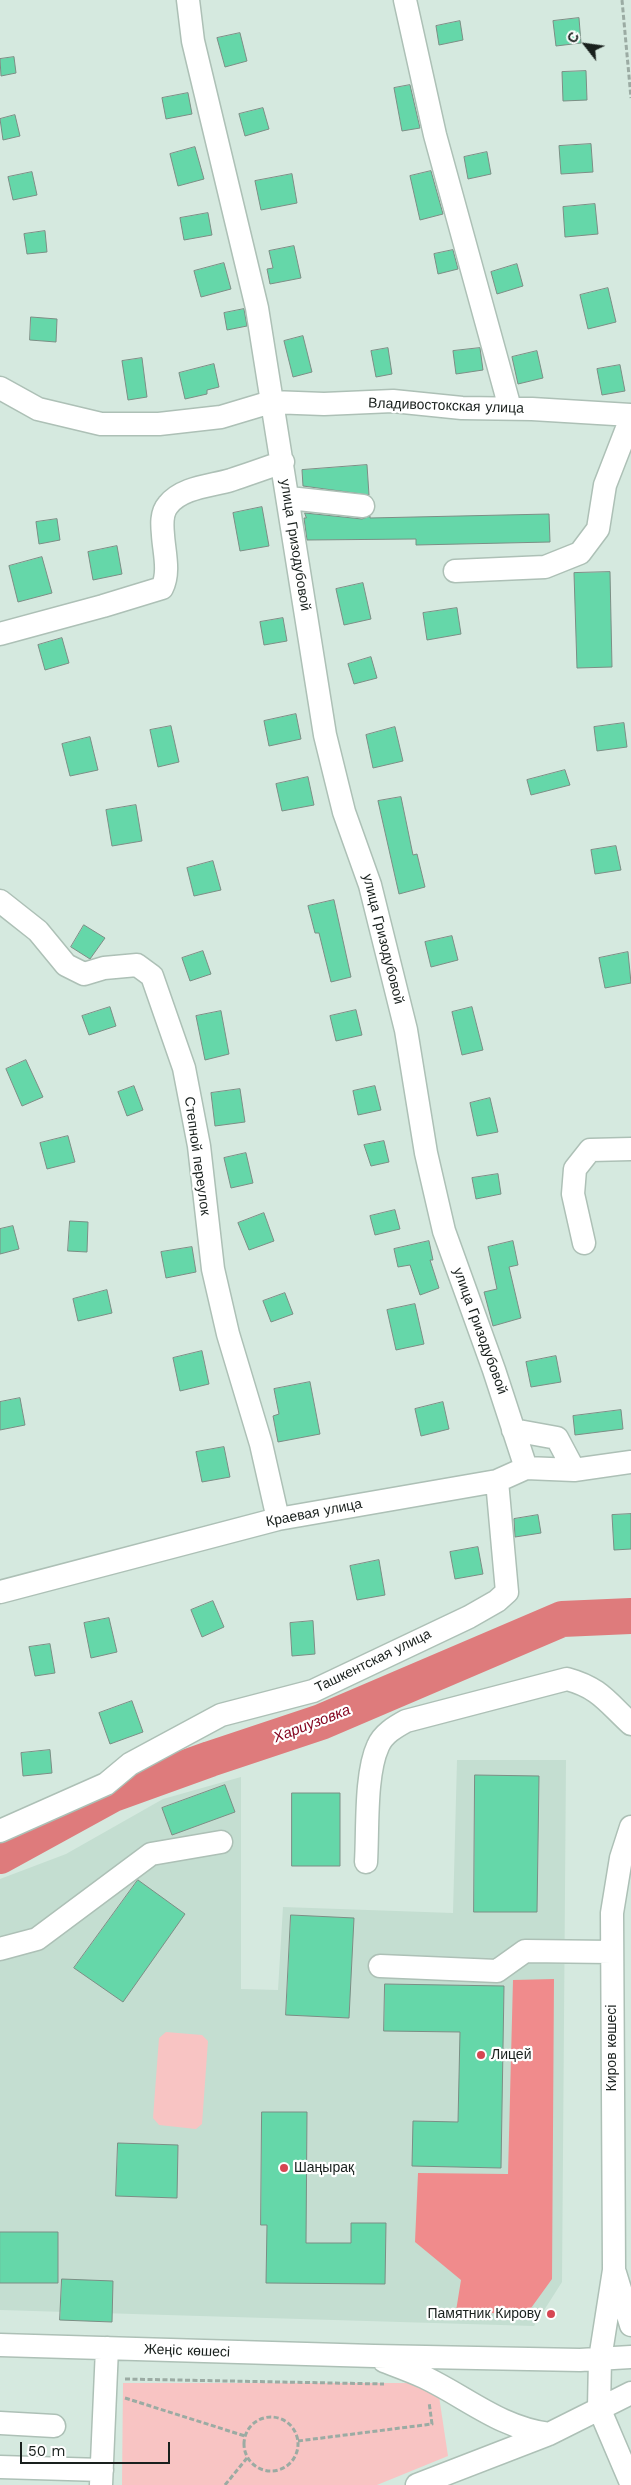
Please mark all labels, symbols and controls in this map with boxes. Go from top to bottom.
north arrow [561,20,611,70]
text: С [564,29,582,46]
street label: Владивостокская улица [368,395,524,417]
street label: улица Гризодубовой [276,478,314,612]
street label: улица Гризодубовой [359,872,407,1006]
street label: Степной переулок [180,1096,214,1216]
street label: улица Гризодубовой [449,1265,511,1397]
street label: Краевая улица [265,1495,363,1531]
street label: Ташкентская улица [312,1626,434,1696]
water label: Хариузовка [271,1701,353,1747]
street label: Киров көшесі [604,2005,620,2091]
place label: Лицей [491,2047,531,2063]
marker: Лицей [475,2049,487,2061]
place label: Шаңырақ [294,2160,354,2176]
marker: Шаңырақ [278,2162,290,2174]
place label: Памятник Кирову [427,2306,541,2322]
marker: Памятник Кирову [545,2308,557,2320]
street label: Жеңіс көшесі [144,2341,230,2361]
scale bar [22,2432,172,2464]
text: 50 m [28,2442,65,2460]

